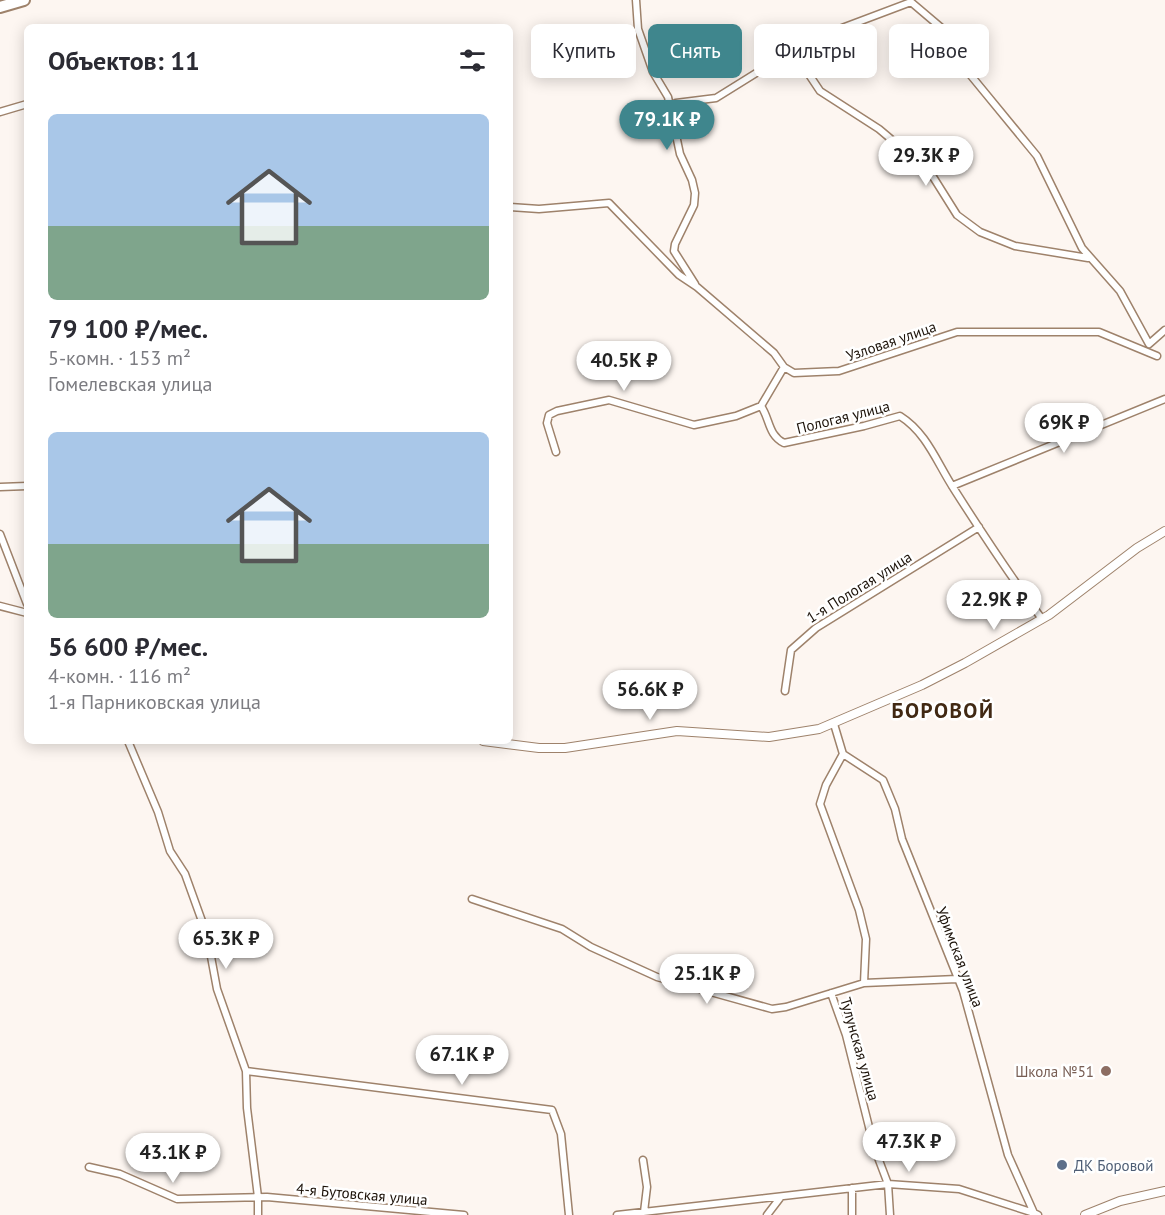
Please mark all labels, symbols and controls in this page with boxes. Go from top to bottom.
chip: Купить [531,24,636,78]
chip: Снять [648,24,742,78]
chip: Фильтры [754,24,877,78]
chip: Новое [889,24,989,78]
text: Объектов: 11 [48,44,200,77]
icon: filters [456,44,489,77]
pin: 79.1K ₽ [612,100,722,151]
text: 79.1K ₽ [633,106,701,132]
pin: 29.3K ₽ [871,136,981,187]
text: 29.3K ₽ [892,142,960,168]
icon: home [215,153,323,261]
text: 79 100 ₽/мес. [48,312,208,345]
street label: Узловая улица [843,317,939,365]
pin: 40.5K ₽ [569,341,679,392]
text: 5-комн. · 153 m² [48,345,191,371]
text: 40.5K ₽ [590,347,658,373]
text: Гомелевская улица [48,371,212,397]
street label: Пологая улица [794,396,892,438]
pin: 69K ₽ [1022,403,1106,454]
text: 69K ₽ [1039,409,1089,435]
icon: home [215,471,323,579]
street label: 1-я Пологая улица [803,547,915,627]
pin: 22.9K ₽ [939,580,1049,631]
text: 22.9K ₽ [960,586,1028,612]
text: 56 600 ₽/мес. [48,630,208,663]
text: 4-комн. · 116 m² [48,663,191,689]
pin: 56.6K ₽ [595,670,705,721]
text: 56.6K ₽ [616,676,684,702]
text: 1-я Парниковская улица [48,689,261,715]
district label: БОРОВОЙ [892,697,994,724]
street label: Уфимская улица [932,904,988,1010]
pin: 65.3K ₽ [171,919,281,970]
text: 65.3K ₽ [192,925,260,951]
pin: 25.1K ₽ [652,954,762,1005]
text: 25.1K ₽ [673,960,741,986]
street label: Тулунская улица [836,995,884,1103]
pin: 67.1K ₽ [407,1035,517,1086]
text: 67.1K ₽ [430,1041,494,1067]
place label: Школа №51 [1015,1062,1094,1081]
marker: Школа №51 [1099,1064,1113,1078]
pin: 47.3K ₽ [854,1122,964,1173]
text: 47.3K ₽ [877,1128,941,1154]
pin: 43.1K ₽ [118,1133,228,1184]
text: 43.1K ₽ [139,1139,207,1165]
place label: ДК Боровой [1074,1156,1153,1175]
marker: ДК Боровой [1055,1158,1069,1172]
street label: 4-я Бутовская улица [295,1179,429,1209]

